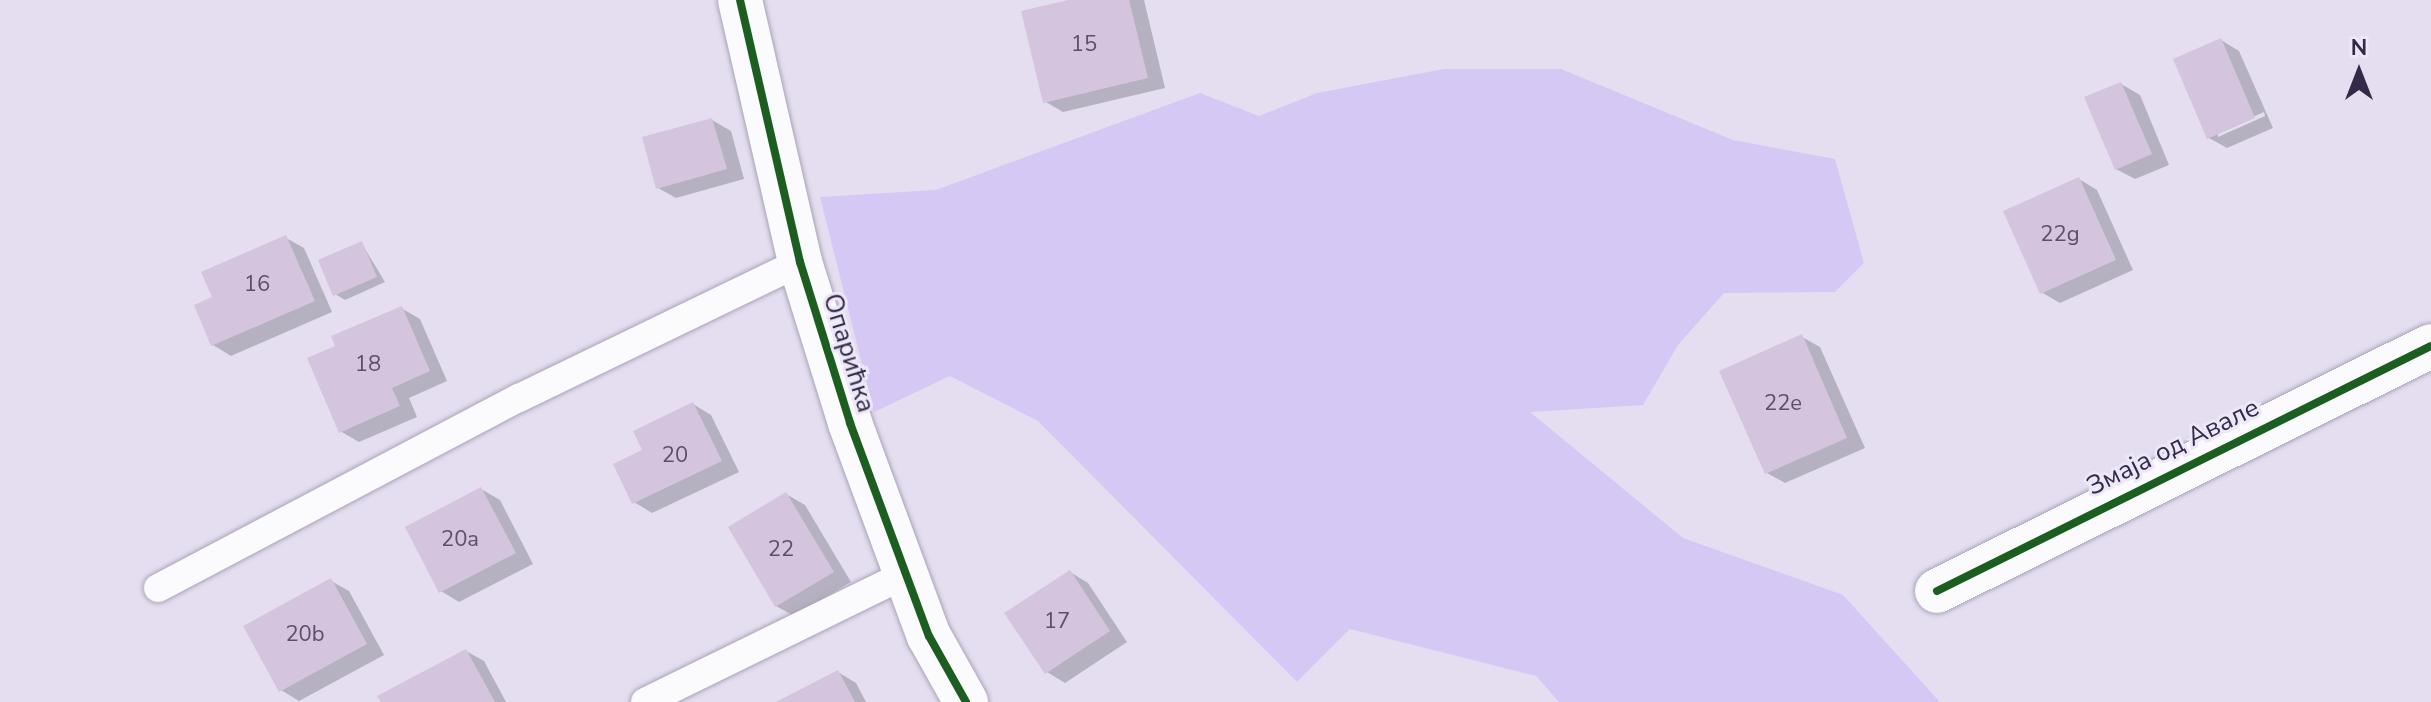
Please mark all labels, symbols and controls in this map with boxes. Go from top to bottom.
house number: 15 [1071,32,1097,58]
north arrow [2319,32,2399,112]
text: N [2351,33,2367,63]
house number: 22g [2040,222,2080,248]
house number: 16 [244,272,270,298]
street label: Опарићка [816,290,882,416]
house number: 18 [355,352,381,378]
house number: 22e [1764,391,1802,417]
street label: Змаја од Авале [2082,392,2264,502]
house number: 20 [662,443,688,469]
house number: 20a [441,527,479,553]
house number: 22 [768,537,794,563]
house number: 17 [1044,609,1070,635]
house number: 20b [285,622,325,648]

